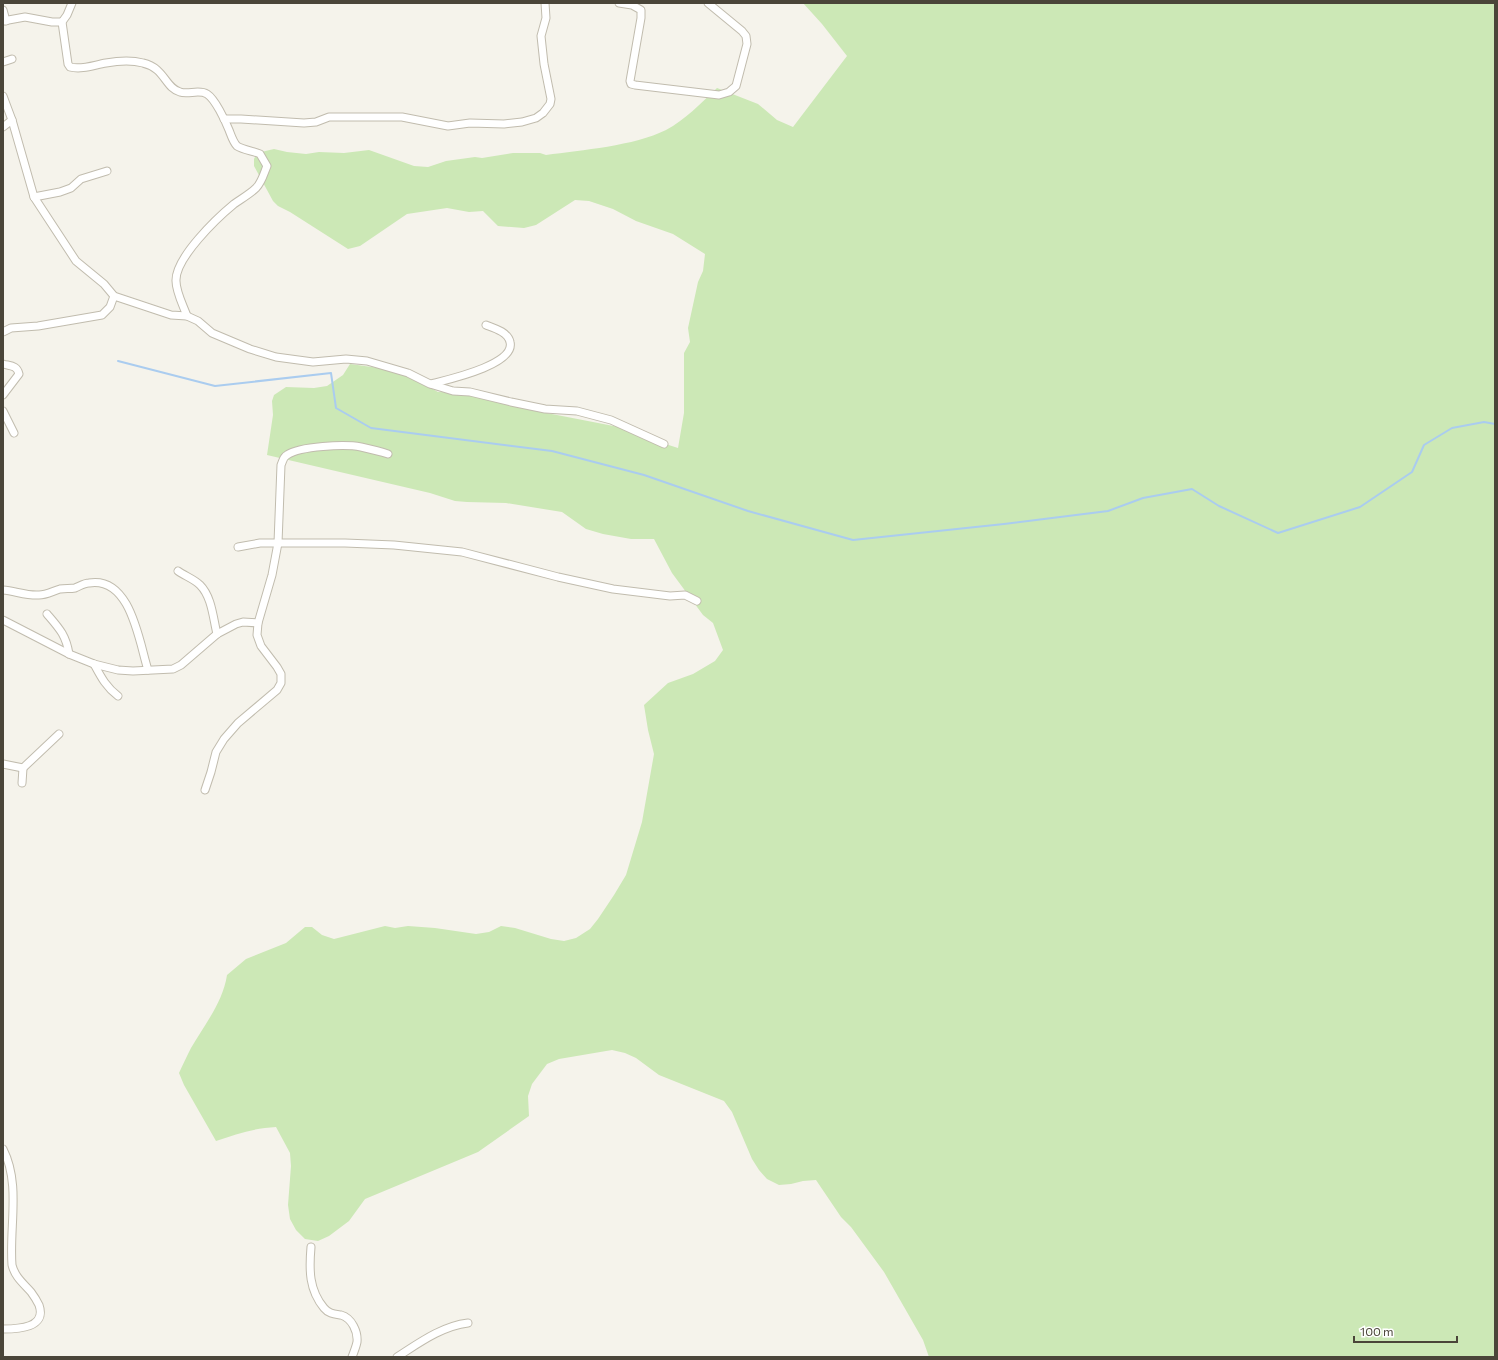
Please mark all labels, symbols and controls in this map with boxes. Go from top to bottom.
scale bar [1354,1318,1457,1344]
text: 100 m [1360,1324,1394,1338]

